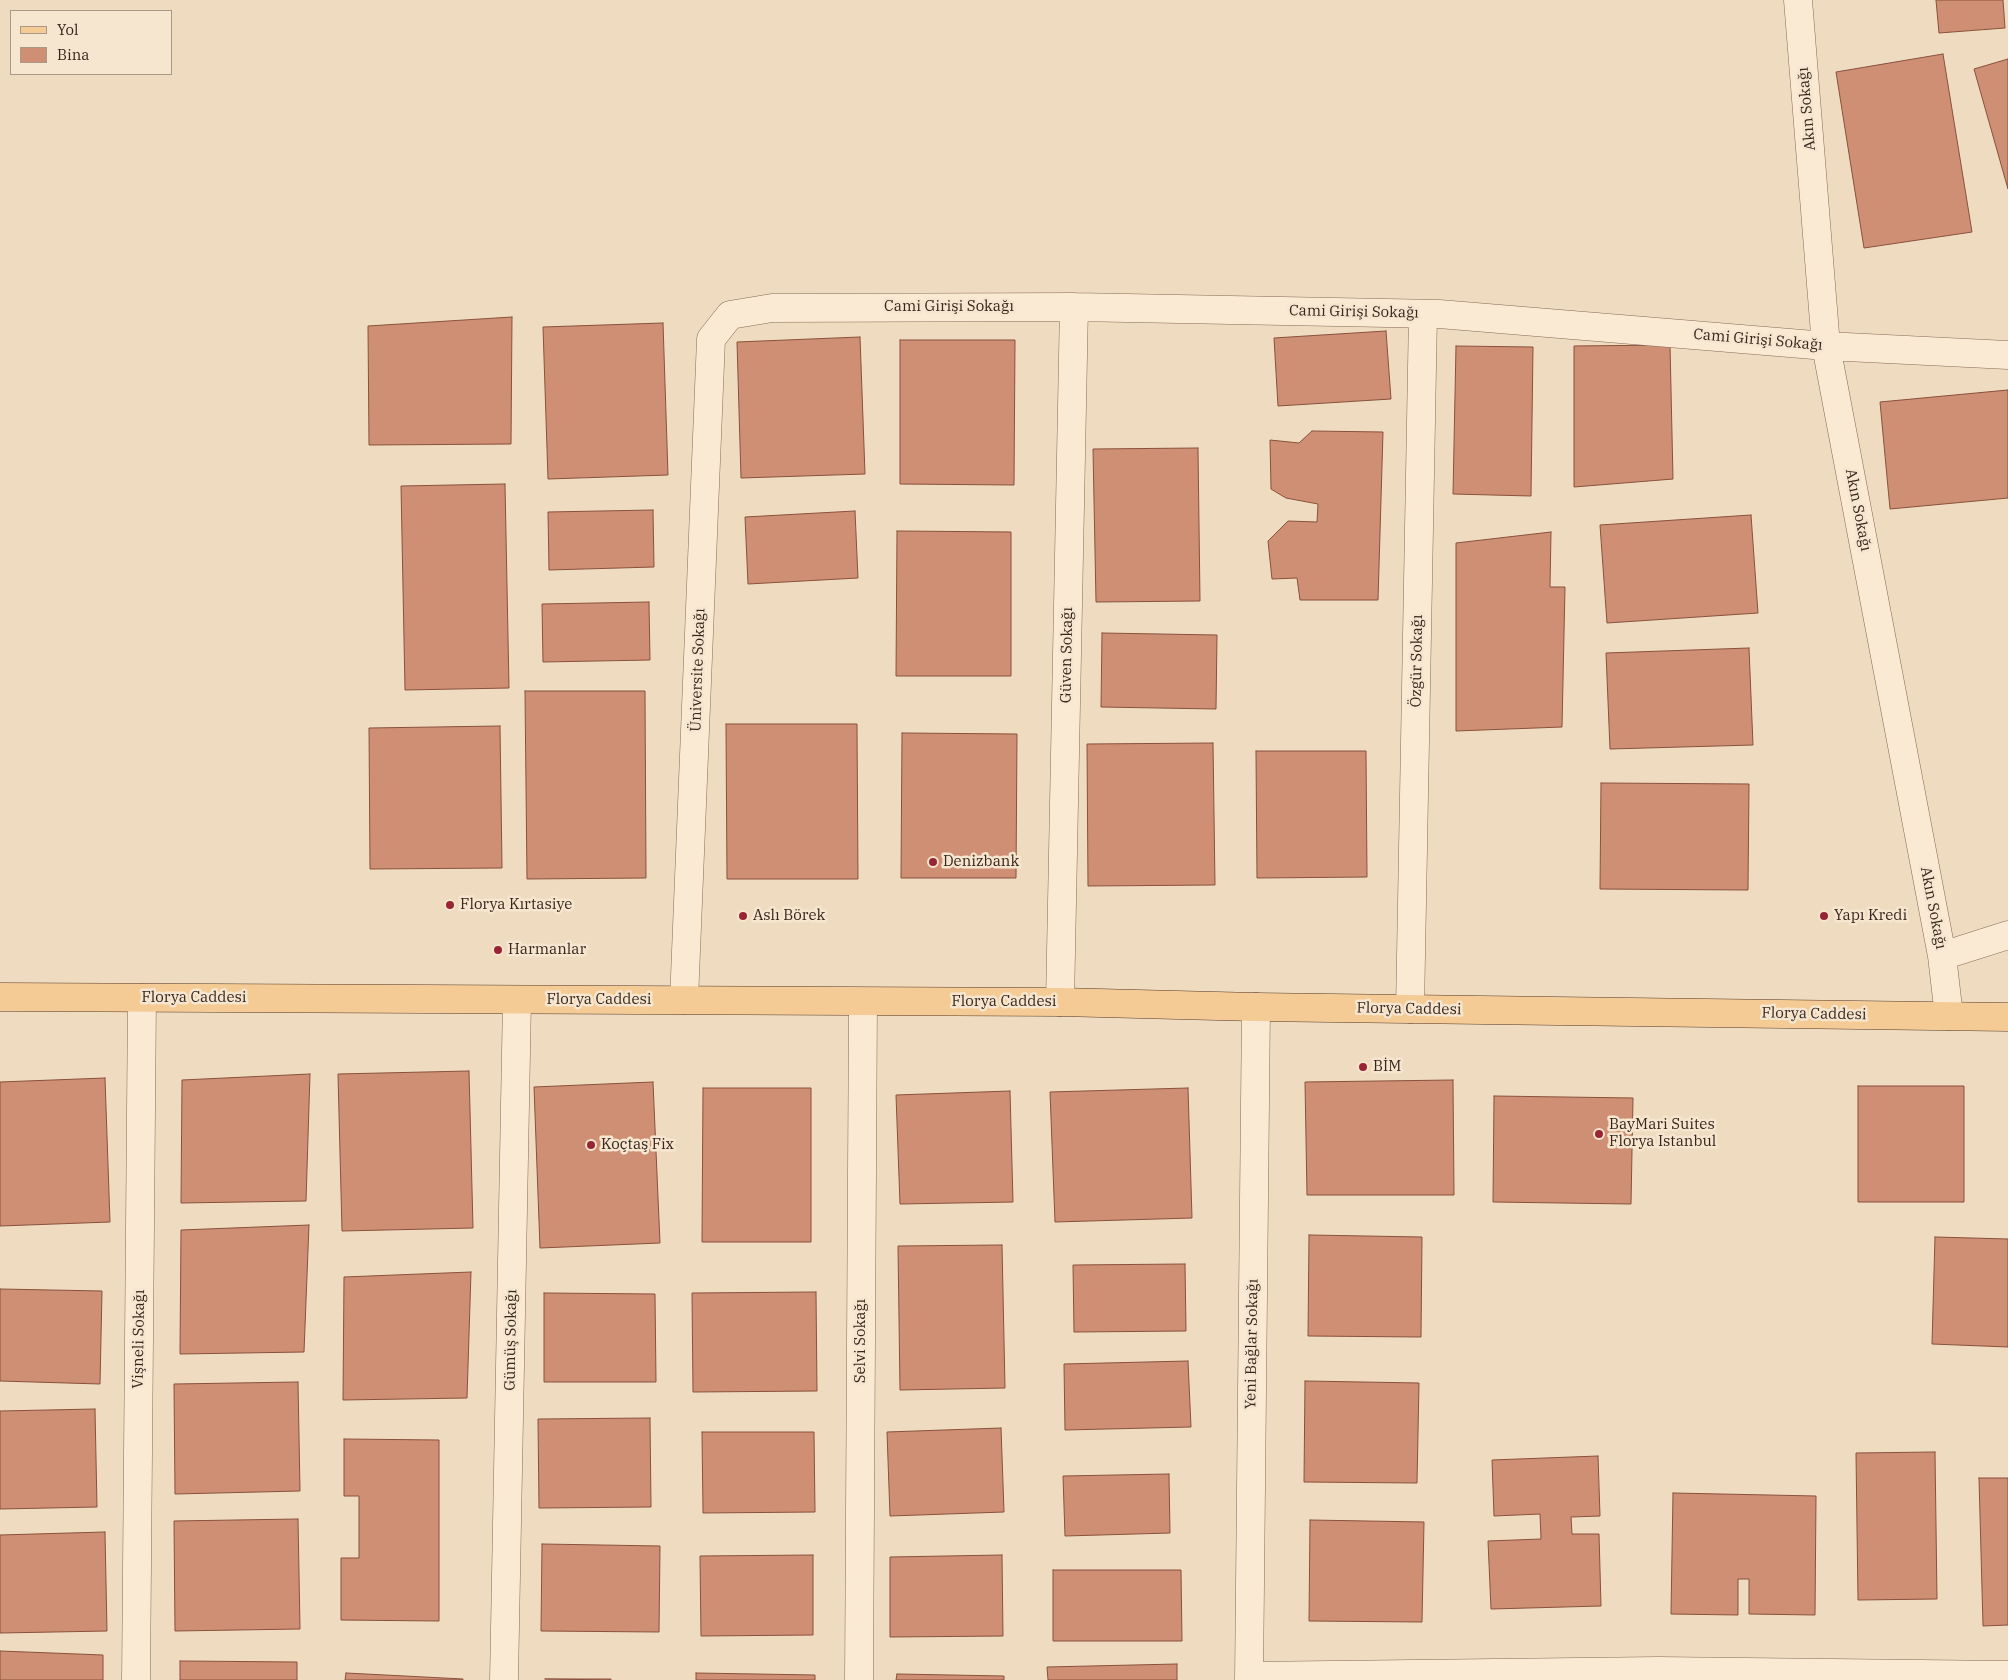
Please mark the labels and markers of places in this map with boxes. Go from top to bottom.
place label: Denizbank [943,853,1019,871]
marker: Denizbank [927,856,939,868]
place label: Florya Kırtasiye [460,896,572,914]
marker: Florya Kırtasiye [444,899,456,911]
place label: Aslı Börek [753,907,825,925]
place label: Yapı Kredi [1834,907,1907,925]
marker: Aslı Börek [737,910,749,922]
marker: Yapı Kredi [1818,910,1830,922]
place label: Harmanlar [508,941,586,959]
marker: Harmanlar [492,944,504,956]
place label: BİM [1373,1058,1401,1076]
marker: BİM [1357,1061,1369,1073]
place label: BayMari Suites Florya Istanbul [1609,1116,1716,1151]
marker: BayMari Suites Florya Istanbul [1593,1128,1605,1140]
place label: Koçtaş Fix [601,1136,674,1154]
marker: Koçtaş Fix [585,1139,597,1151]

